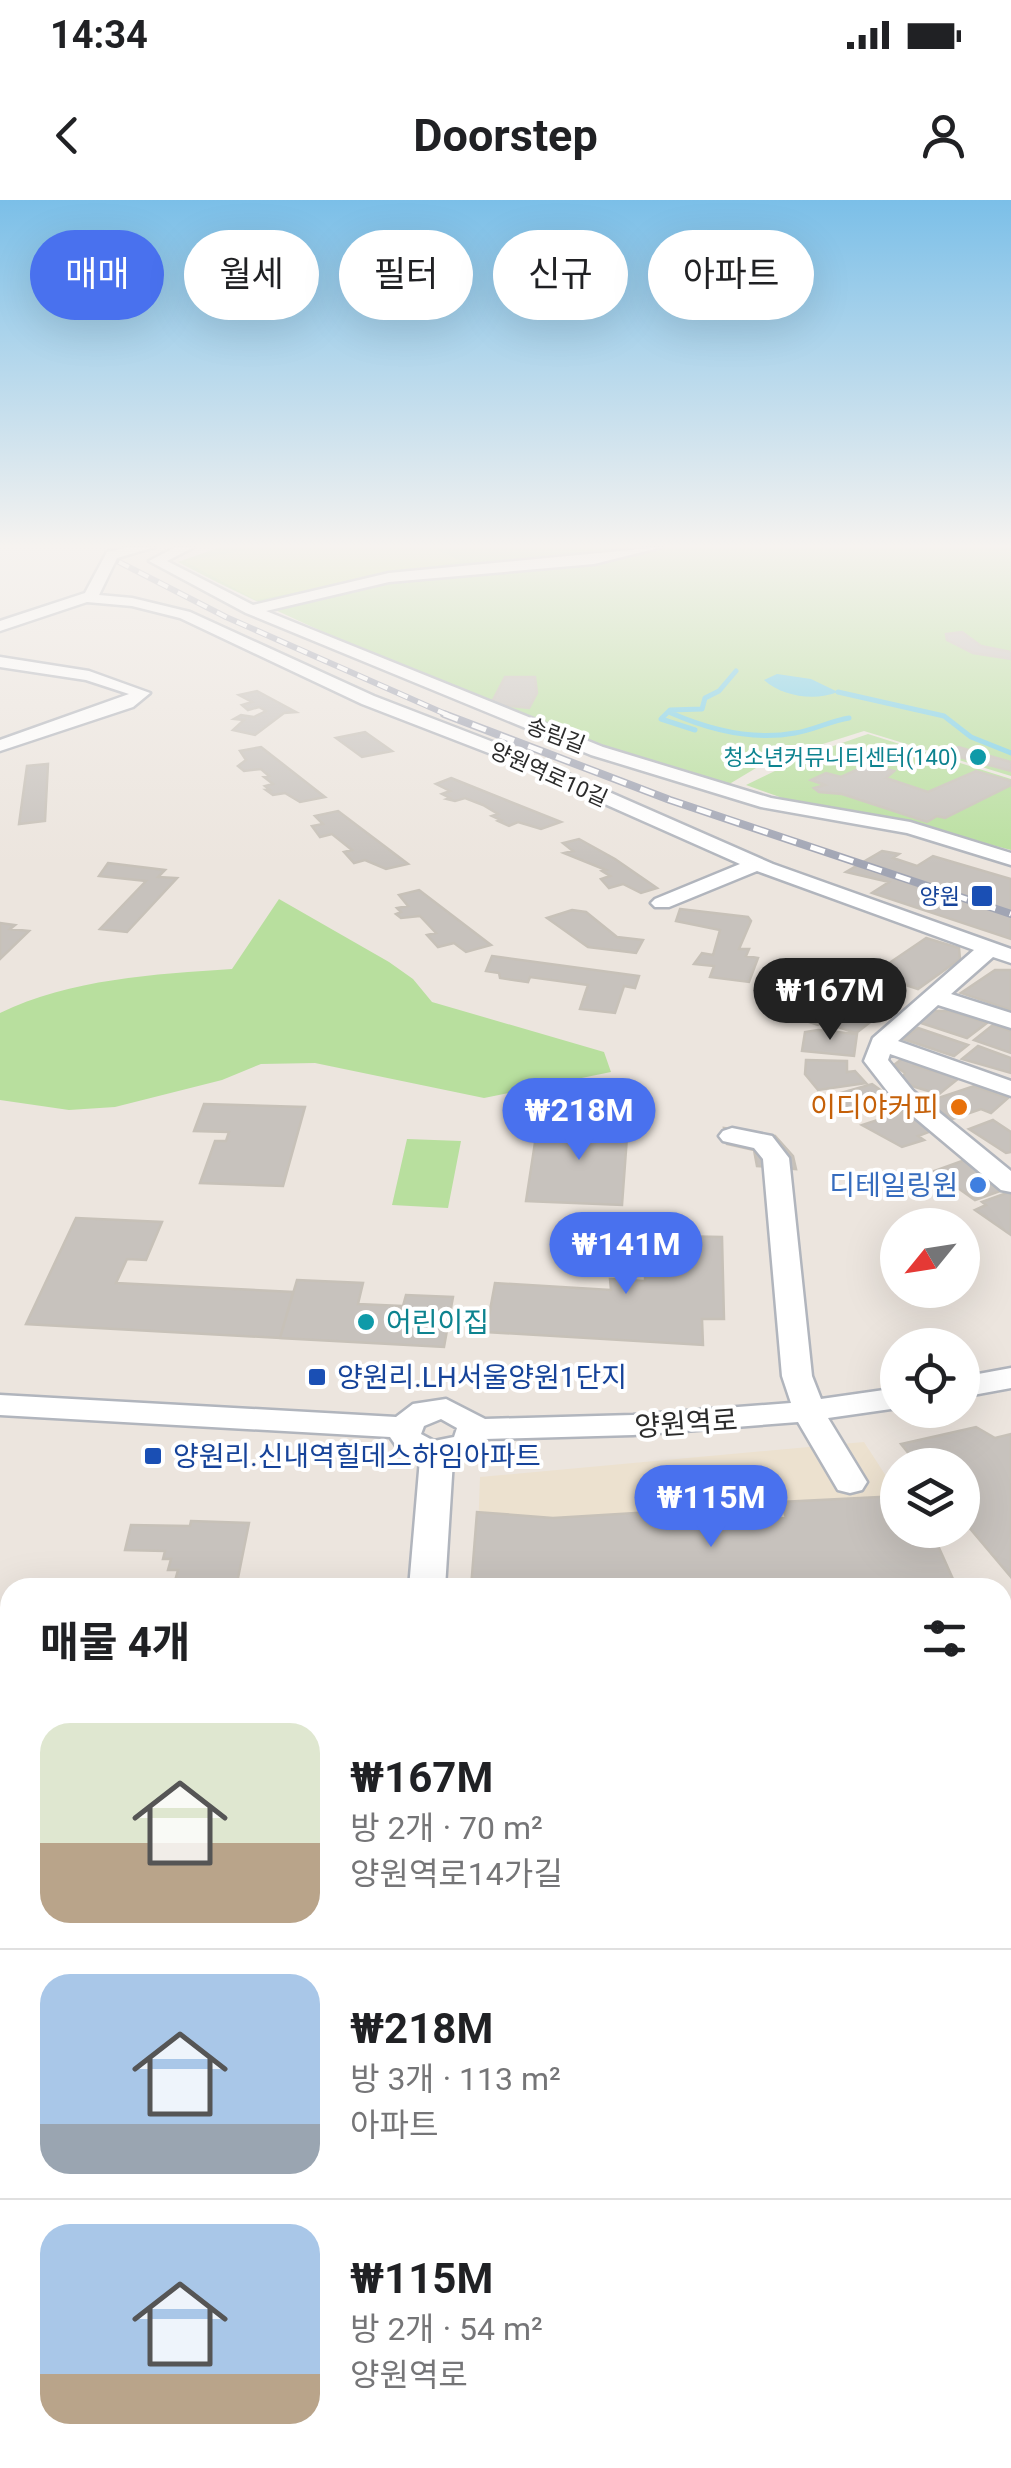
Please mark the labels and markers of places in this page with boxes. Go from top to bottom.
place label: 청소년커뮤니티센터(140) [724,745,958,771]
marker: 청소년커뮤니티센터(140) [967,746,989,768]
marker: 양원 [969,883,995,909]
place label: 양원 [920,884,960,909]
pin: ₩167M [760,958,900,1043]
pin: ₩218M [509,1078,649,1163]
place label: 이디야커피 [810,1091,939,1124]
marker: 이디야커피 [948,1096,970,1118]
place label: 디테일링원 [829,1169,958,1202]
marker: 디테일링원 [967,1174,989,1196]
pin: ₩141M [556,1212,696,1297]
place label: 어린이집 [386,1306,489,1339]
marker: 어린이집 [355,1311,377,1333]
place label: 양원리.LH서울양원1단지 [337,1361,627,1394]
marker: 양원리.LH서울양원1단지 [306,1366,328,1388]
place label: 양원리.신내역힐데스하임아파트 [173,1440,541,1473]
marker: 양원리.신내역힐데스하임아파트 [142,1445,164,1467]
pin: ₩115M [641,1465,781,1550]

